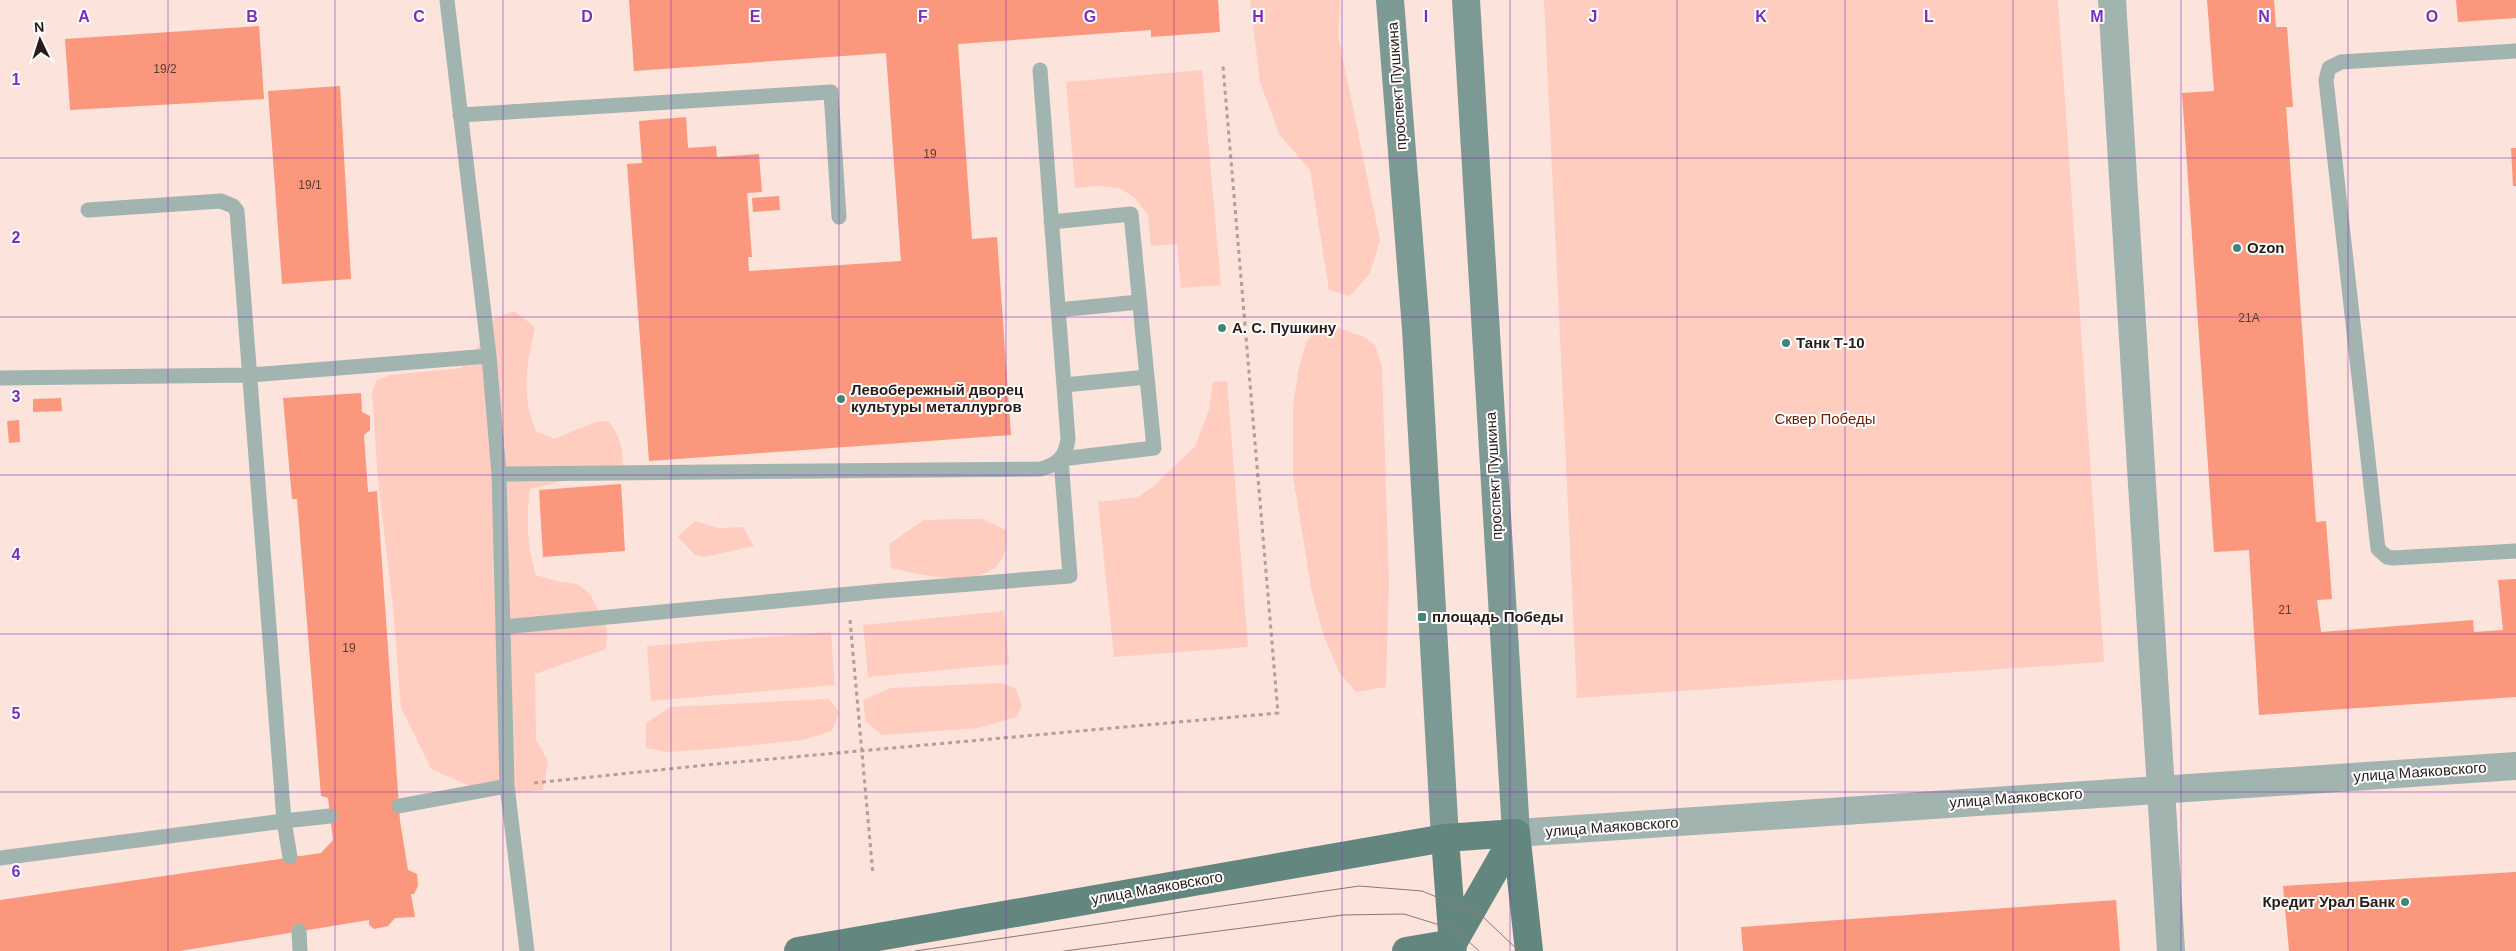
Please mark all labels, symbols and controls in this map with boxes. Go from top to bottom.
text: A [78,8,90,25]
text: B [246,8,258,25]
text: C [413,8,425,25]
text: D [581,8,593,25]
text: E [750,8,761,25]
text: F [918,8,928,25]
text: G [1084,8,1096,25]
text: H [1252,8,1264,25]
text: I [1424,8,1428,25]
text: J [1589,8,1597,25]
text: K [1755,8,1767,25]
text: L [1924,8,1934,25]
text: M [2090,8,2104,25]
text: N [2258,8,2270,25]
text: O [2426,8,2438,25]
north arrow [15,15,65,65]
text: N [33,19,45,35]
street label: проспект Пушкина [1383,21,1409,151]
house number: 19/2 [153,62,177,76]
text: 1 [12,71,21,88]
house number: 19 [923,147,937,161]
house number: 19/1 [298,178,322,192]
text: 2 [12,229,21,246]
place label: Ozon [2247,239,2285,256]
marker: Ozon [2231,242,2243,254]
house number: 21А [2238,311,2260,325]
place label: А. С. Пушкину [1232,319,1337,336]
marker: А. С. Пушкину [1216,322,1228,334]
place label: Танк Т-10 [1796,334,1865,351]
marker: Танк Т-10 [1780,337,1792,349]
place label: Левобережный дворец культуры металлургов [851,381,1024,415]
text: 3 [12,388,21,405]
marker: Левобережный дворец культуры металлургов [835,393,847,405]
park label: Сквер Победы [1774,410,1876,427]
street label: проспект Пушкина [1482,411,1505,541]
text: 4 [12,546,21,563]
house number: 21 [2278,603,2292,617]
place label: площадь Победы [1432,608,1564,625]
marker: площадь Победы [1416,611,1428,623]
house number: 19 [342,641,356,655]
text: 5 [12,705,21,722]
street label: улица Маяковского [2353,758,2487,785]
street label: улица Маяковского [1949,784,2083,811]
street label: улица Маяковского [1545,813,1679,840]
text: 6 [12,863,21,880]
street label: улица Маяковского [1090,868,1224,907]
place label: Кредит Урал Банк [2262,893,2395,910]
marker: Кредит Урал Банк [2399,896,2411,908]

